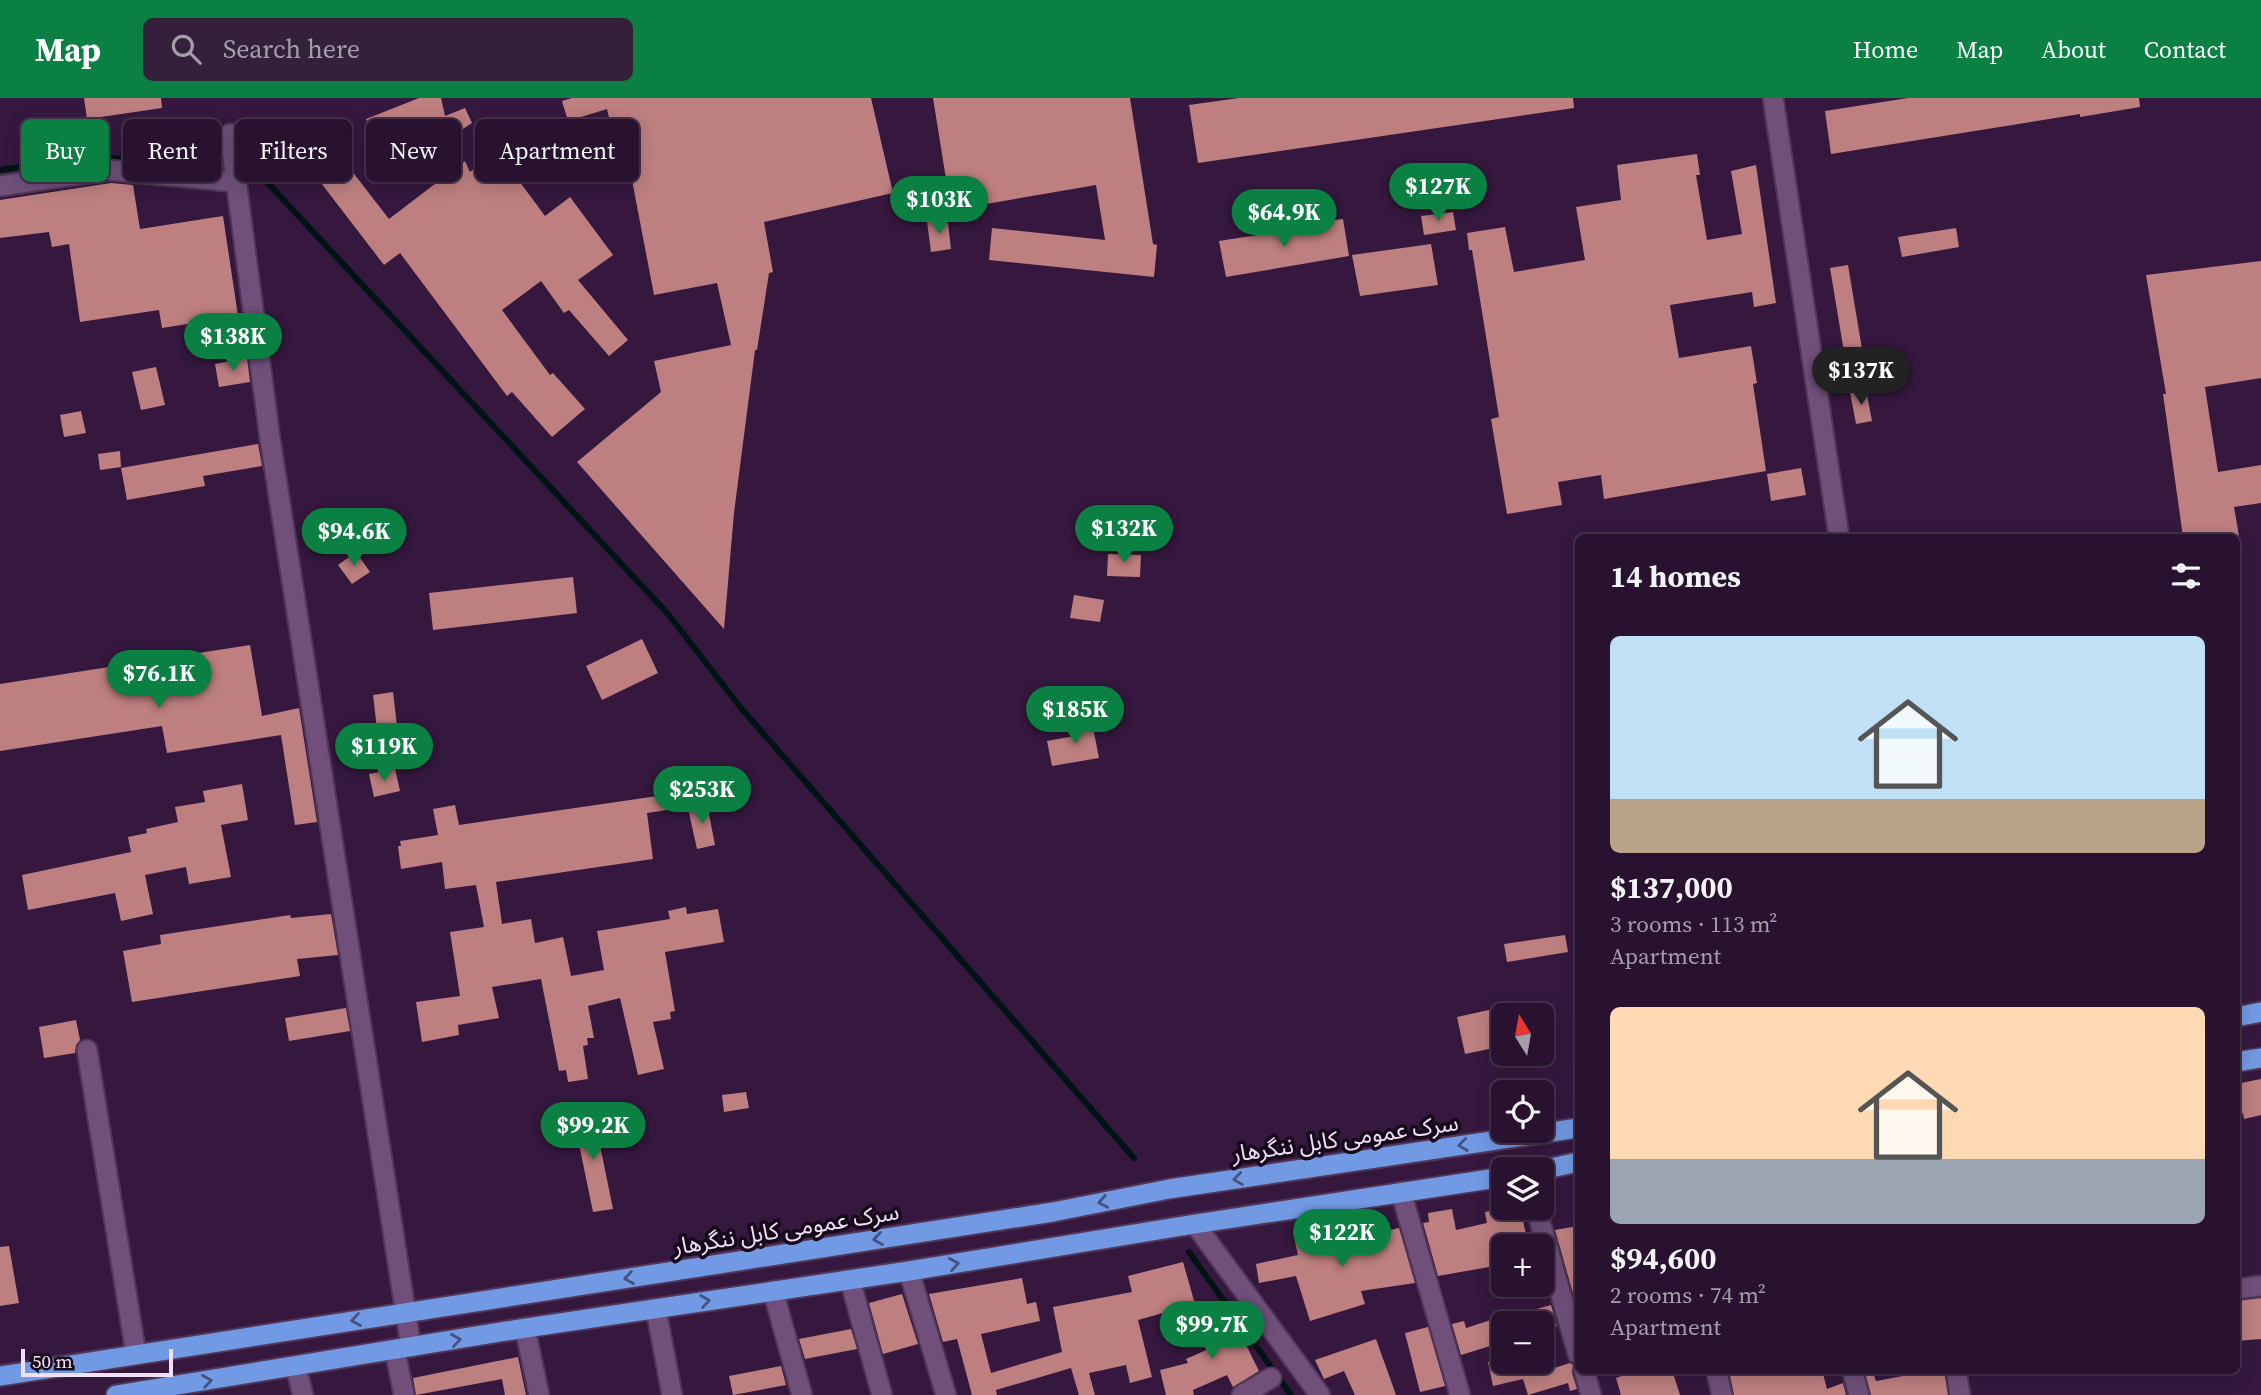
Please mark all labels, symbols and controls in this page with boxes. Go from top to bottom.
search box [143,18,633,81]
text: Map [35,27,101,72]
icon: search [167,30,205,68]
text: Search here [223,31,360,67]
text: Home [1853,33,1918,66]
text: Map [1956,33,2003,66]
text: About [2041,33,2106,66]
text: Contact [2144,33,2226,66]
chip: Buy [21,119,109,182]
chip: Rent [123,119,221,182]
chip: Filters [235,119,352,182]
chip: New [366,119,461,182]
chip: Apartment [475,119,639,182]
pin: $127K [1389,164,1487,223]
text: $127K [1405,170,1471,202]
pin: $103K [890,176,988,236]
text: $103K [906,183,972,215]
pin: $64.9K [1227,190,1341,249]
text: $64.9K [1248,196,1320,228]
pin: $138K [184,314,282,373]
text: $138K [200,320,266,352]
pin: $137K [1812,348,1910,407]
text: $137K [1828,354,1894,386]
pin: $132K [1075,505,1173,565]
pin: $94.6K [297,508,411,568]
text: $132K [1091,512,1157,544]
text: $94.6K [318,515,390,547]
text: 14 homes [1610,556,1741,597]
icon: filters [2167,557,2205,595]
pin: $76.1K [102,650,216,710]
text: $76.1K [123,657,195,689]
icon: home [1845,681,1971,807]
pin: $185K [1026,686,1124,746]
text: $185K [1042,693,1108,725]
pin: $119K [335,724,433,783]
text: $119K [351,730,417,762]
pin: $253K [653,766,751,826]
text: $253K [669,773,735,805]
text: $137,000 [1610,867,1733,908]
text: 3 rooms · 113 m² [1610,908,1777,940]
text: Apartment [1610,940,1721,972]
north arrow [1491,1003,1554,1066]
map controls [1491,1003,1554,1374]
icon: home [1845,1052,1971,1178]
button: locate [1491,1080,1554,1143]
pin: $99.2K [536,1102,650,1162]
street label: سرک عمومی کابل ننگرهار [1229,1106,1460,1170]
text: $99.2K [557,1109,629,1141]
one-way arrow [1457,1137,1468,1152]
button: layers [1491,1157,1554,1220]
one-way arrow [1232,1171,1243,1186]
one-way arrow [1097,1194,1109,1209]
street label: سرک عمومی کابل ننگرهار [670,1195,901,1263]
pin: $122K [1293,1210,1391,1269]
text: $122K [1309,1216,1375,1248]
one-way arrow [872,1231,884,1246]
button: + [1491,1234,1554,1297]
text: $94,600 [1610,1238,1717,1279]
one-way arrow [948,1257,960,1272]
one-way arrow [623,1270,635,1285]
text: 2 rooms · 74 m² [1610,1279,1766,1311]
one-way arrow [699,1294,711,1309]
pin: $99.7K [1155,1302,1269,1361]
text: $99.7K [1176,1308,1248,1340]
button: − [1491,1311,1554,1374]
text: Apartment [1610,1311,1721,1343]
one-way arrow [350,1312,362,1327]
one-way arrow [450,1333,462,1348]
scale bar [21,1346,173,1378]
text: 50 m [32,1348,73,1374]
one-way arrow [201,1374,213,1389]

